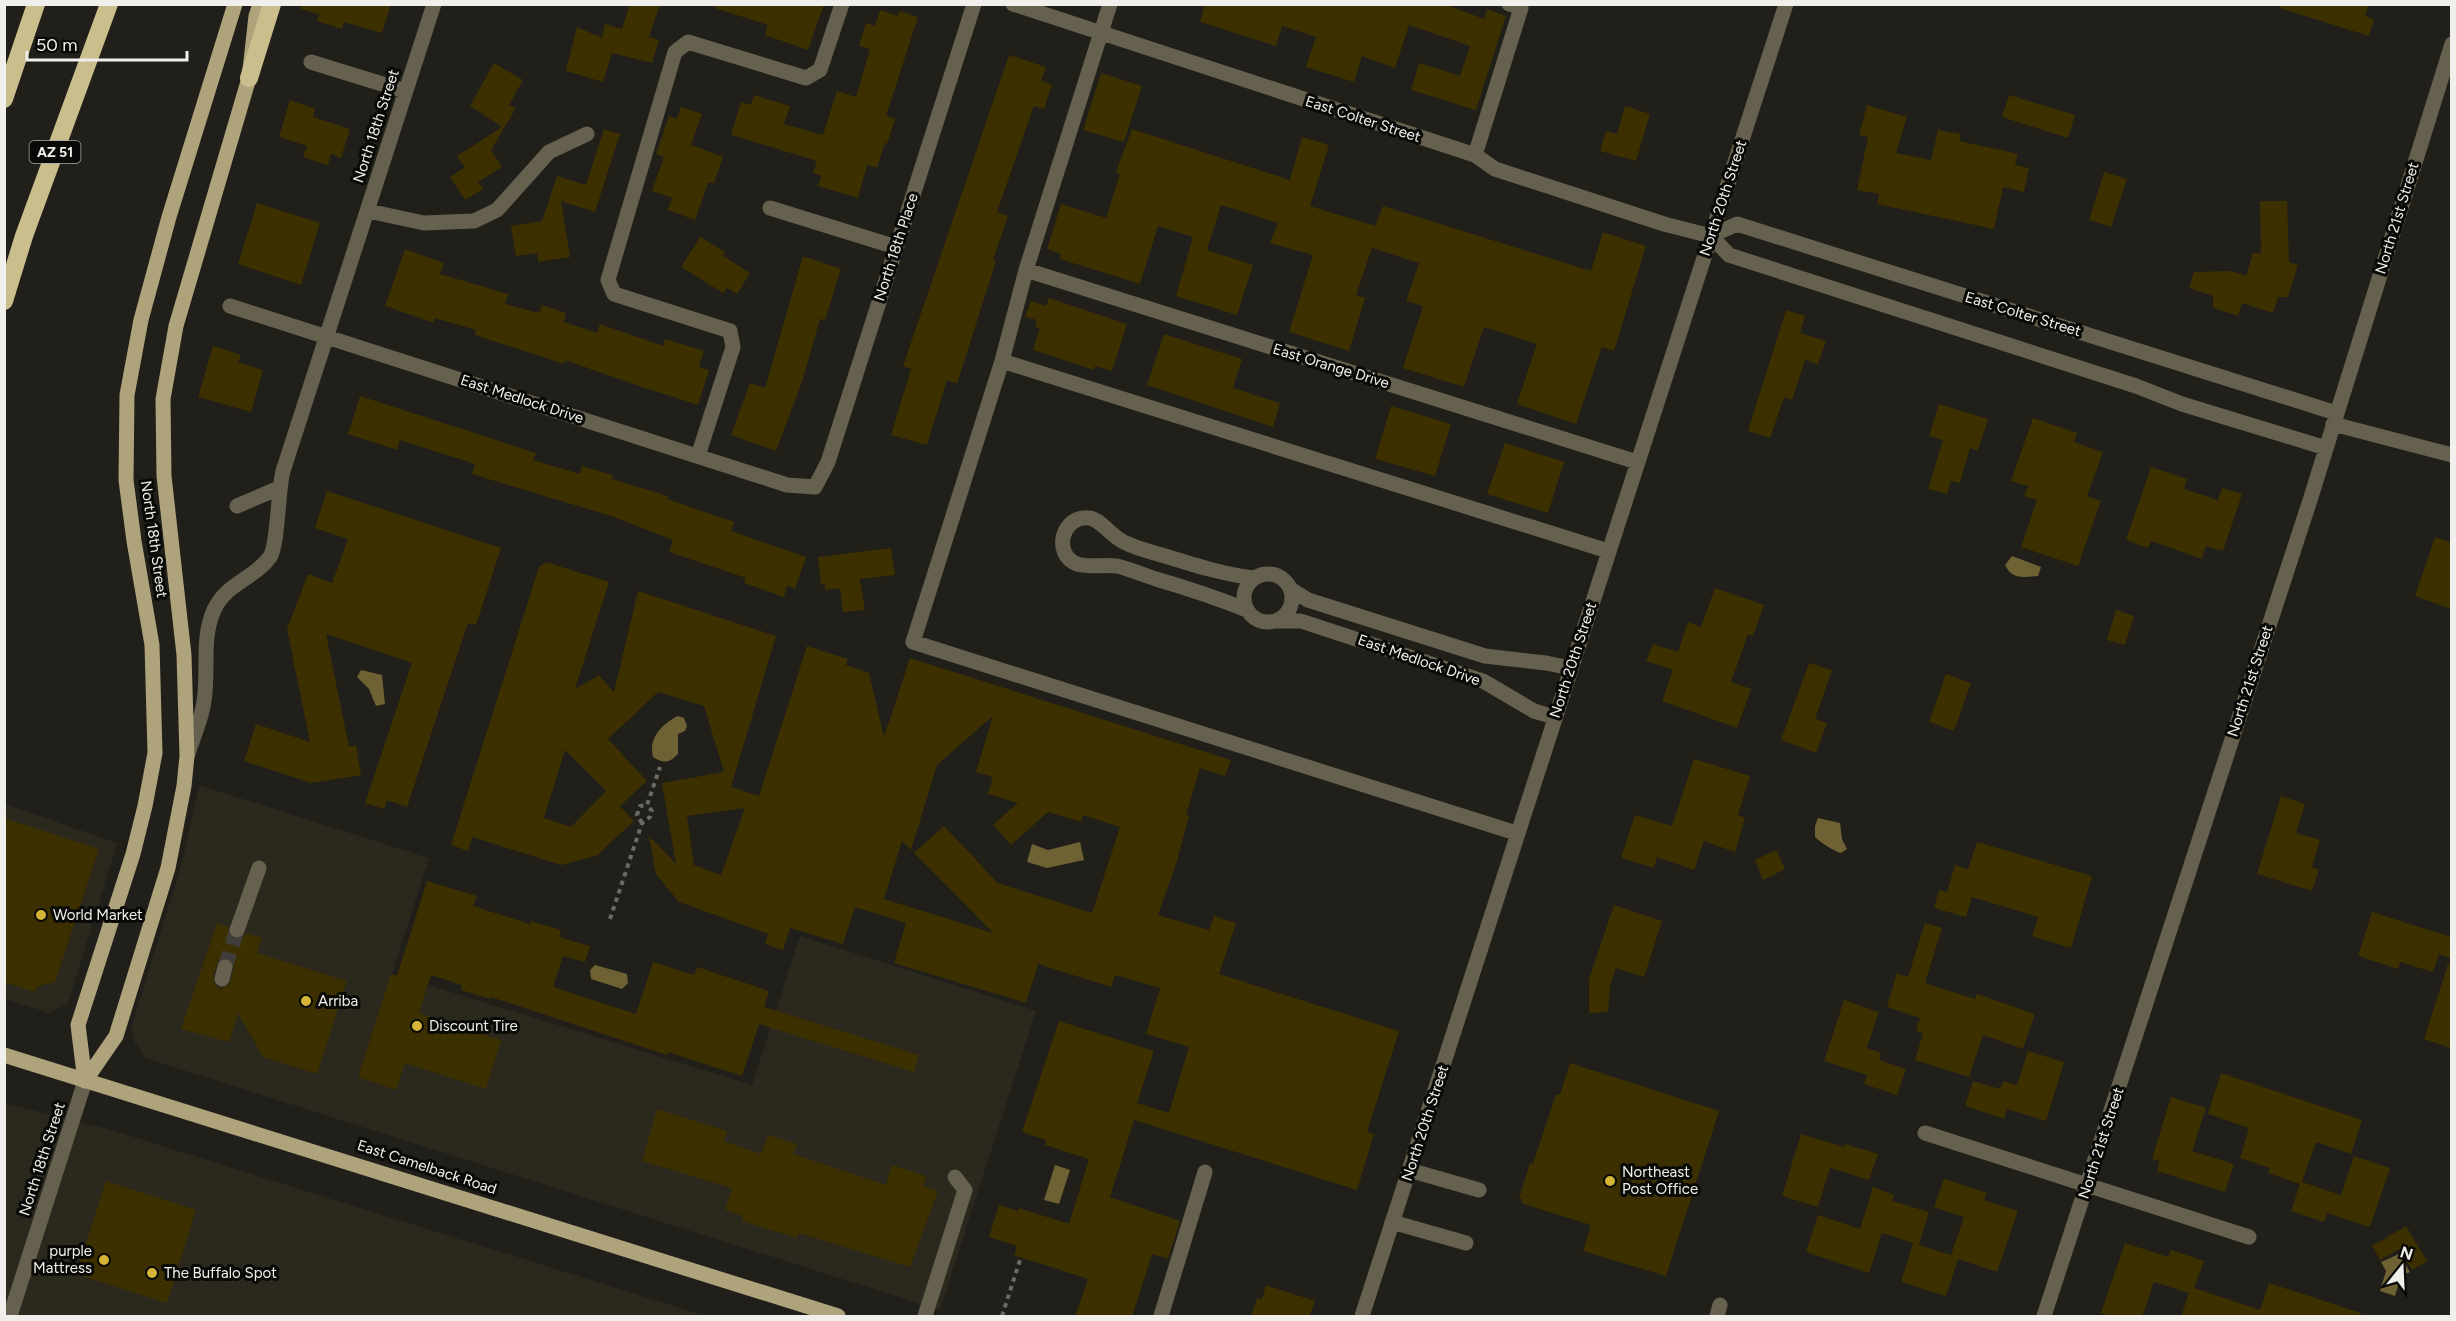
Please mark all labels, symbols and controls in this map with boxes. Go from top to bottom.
scale bar [27,24,188,62]
text: 50 m [36,34,78,56]
street label: North 18th Street [349,67,403,185]
street label: East Colter Street [1303,92,1423,146]
street label: North 20th Street [1696,137,1750,258]
road number: AZ 51 [29,141,80,163]
street label: North 21st Street [2371,160,2423,276]
street label: North 18th Place [870,191,922,303]
street label: East Colter Street [1963,288,2083,340]
street label: East Orange Drive [1271,340,1391,392]
street label: East Medlock Drive [458,371,586,427]
street label: North 18th Street [137,479,171,599]
street label: North 20th Street [1546,599,1600,720]
street label: North 21st Street [2224,623,2277,739]
street label: East Medlock Drive [1355,631,1483,689]
place label: World Market [53,906,143,924]
marker: World Market [34,908,48,922]
place label: Arriba [318,992,358,1010]
marker: Arriba [299,994,313,1008]
place label: Discount Tire [429,1017,518,1035]
marker: Discount Tire [410,1019,424,1033]
street label: North 20th Street [1398,1062,1452,1183]
street label: North 21st Street [2075,1085,2128,1201]
street label: North 18th Street [15,1100,69,1218]
street label: East Camelback Road [355,1136,499,1198]
place label: Northeast Post Office [1622,1163,1698,1198]
marker: Northeast Post Office [1603,1174,1617,1188]
north arrow [2372,1237,2432,1297]
place label: purple Mattress [33,1242,92,1277]
text: N [2398,1242,2415,1264]
marker: purple Mattress [97,1253,111,1267]
place label: The Buffalo Spot [164,1264,277,1282]
marker: The Buffalo Spot [145,1266,159,1280]

